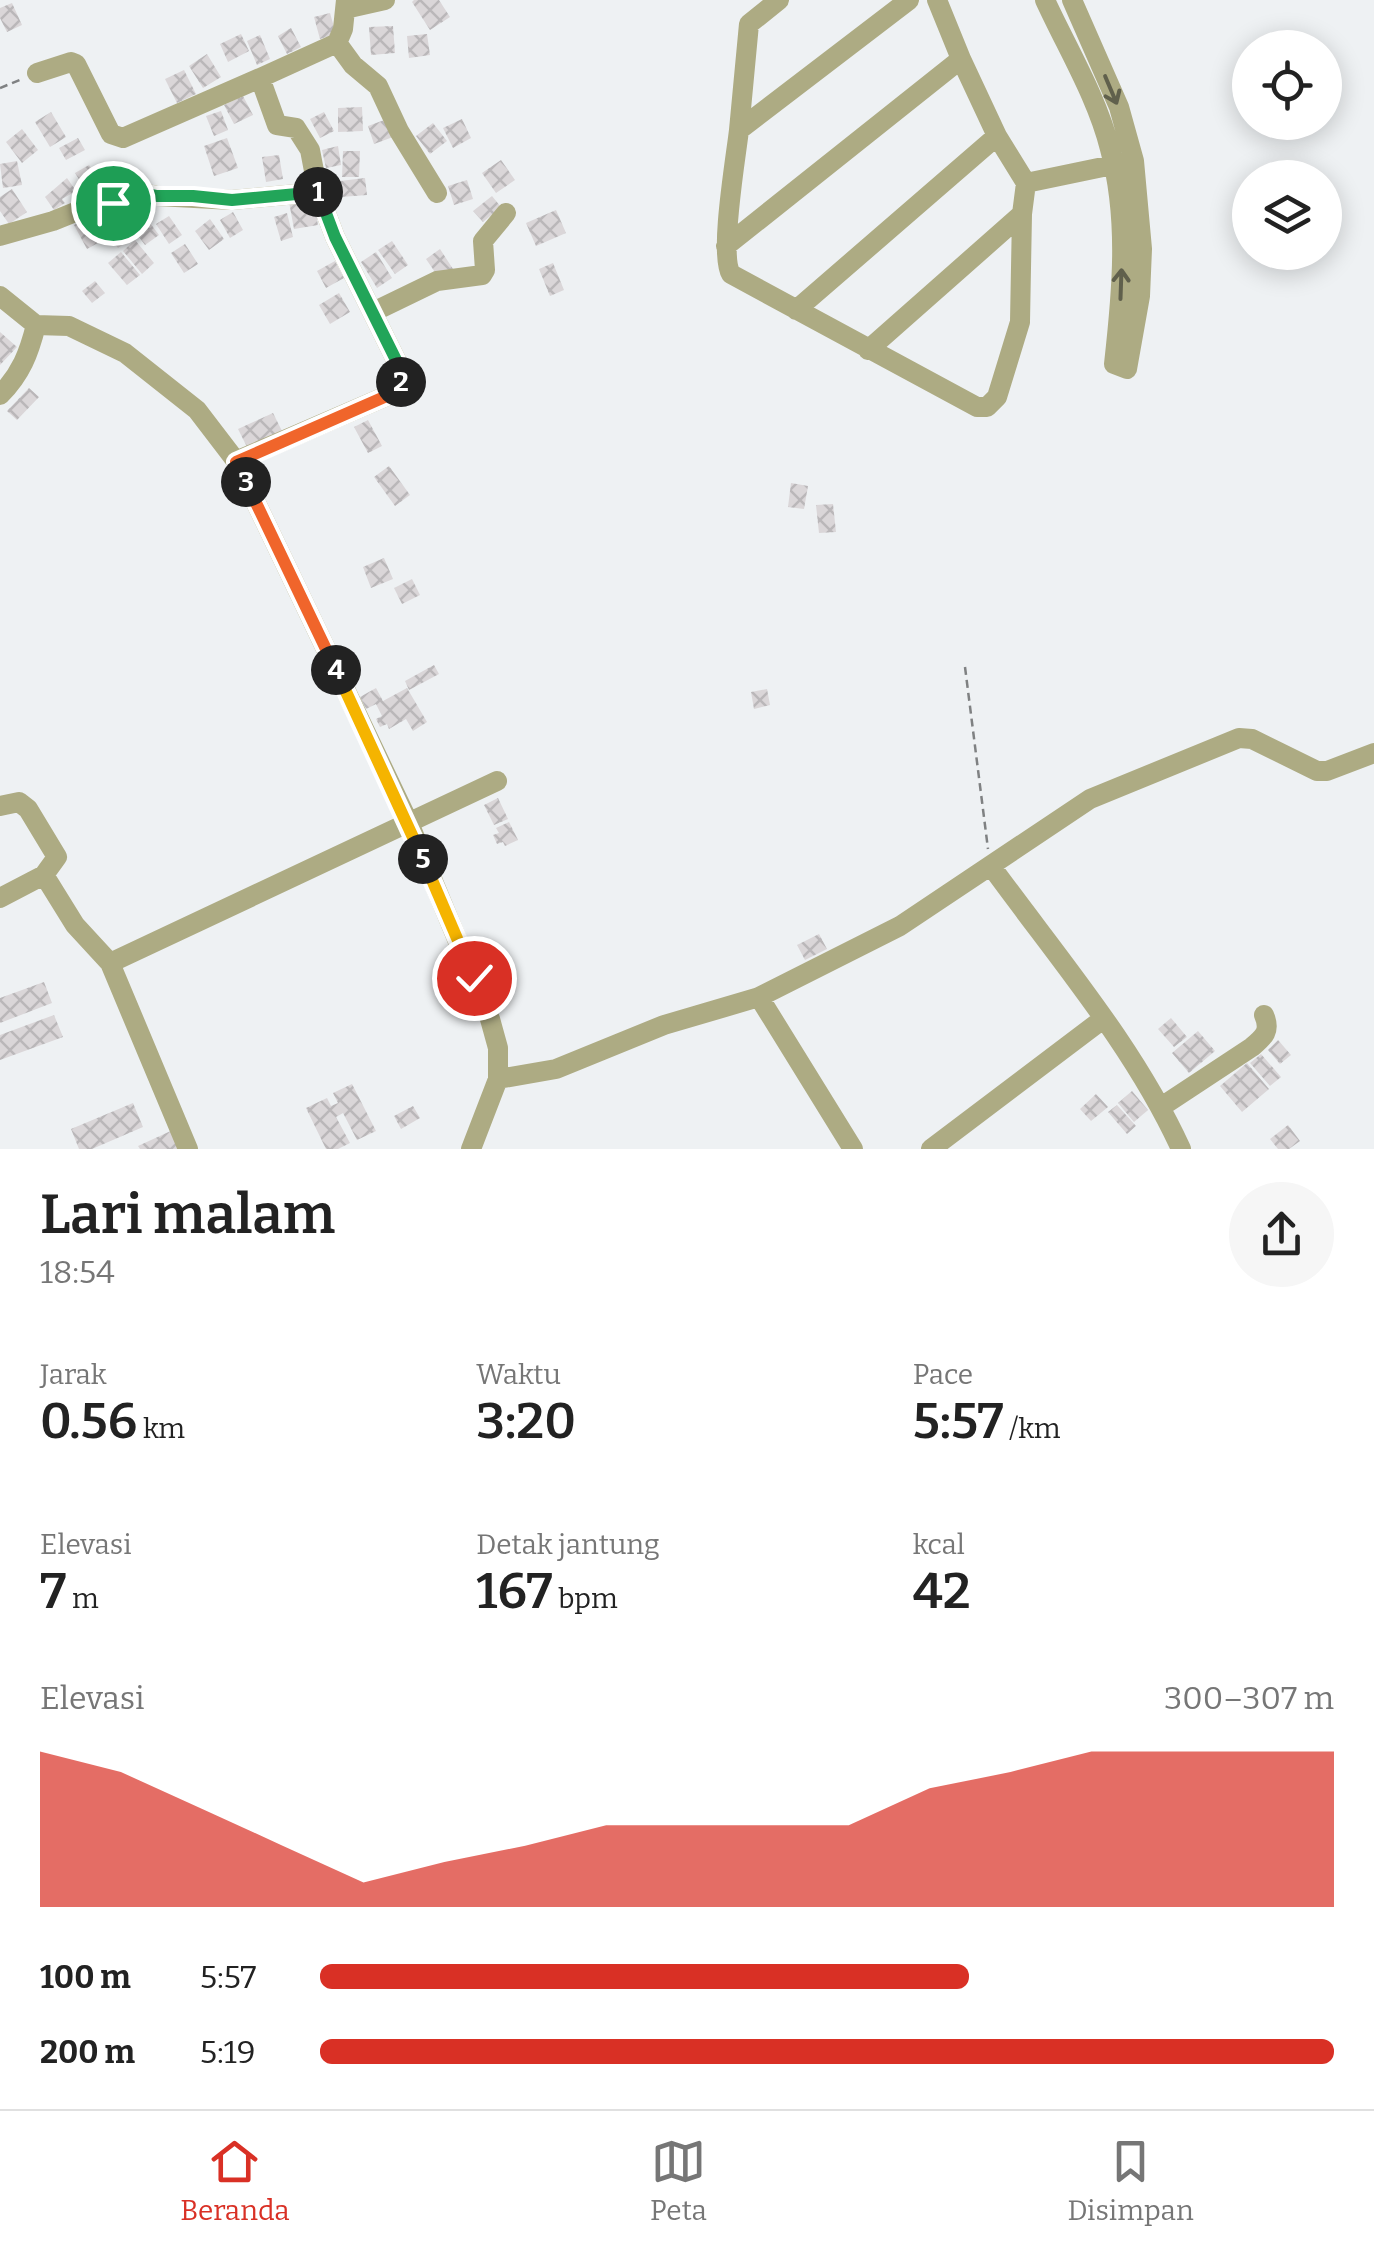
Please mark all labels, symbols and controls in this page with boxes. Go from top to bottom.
map controls [1232,30,1342,270]
button: locate [1232,30,1342,140]
one-way arrow [1103,74,1121,105]
button: layers [1232,160,1342,270]
pin [71,161,156,246]
pin: 1 [293,167,343,217]
text: 1 [312,175,324,208]
icon: arrive [86,176,141,231]
one-way arrow [1112,269,1131,301]
pin: 2 [376,357,426,407]
text: 2 [393,365,409,398]
pin: 3 [221,457,271,507]
text: 3 [238,465,254,498]
pin: 4 [311,645,361,695]
text: 4 [327,653,345,686]
pin: 5 [398,834,448,884]
text: 5 [415,842,431,875]
pin [432,936,517,1021]
icon: check [447,951,502,1006]
text: Lari malam [40,1182,335,1248]
button: share [1229,1182,1334,1287]
text: 18:54 [40,1253,115,1291]
text: Jarak [40,1358,107,1391]
text: Waktu [476,1358,561,1391]
text: Pace [913,1358,973,1391]
text: 0.56 [40,1391,137,1451]
text: 3:20 [476,1391,576,1451]
text: 5:57 [913,1391,1004,1451]
text: km [137,1412,185,1445]
text: /km [1004,1412,1060,1445]
text: Elevasi [40,1528,131,1561]
text: Detak jantung [476,1528,660,1561]
text: kcal [913,1528,965,1561]
text: 7 [40,1561,66,1621]
text: 167 [476,1561,553,1621]
text: 42 [913,1561,971,1621]
text: m [66,1582,99,1615]
text: bpm [553,1582,618,1615]
text: Elevasi [40,1679,145,1717]
text: 300–307 m [1164,1679,1334,1717]
text: 100 m [40,1958,131,1996]
text: 5:57 [200,1958,256,1996]
text: 200 m [40,2033,135,2071]
text: 5:19 [200,2033,256,2071]
tab: Beranda [180,2134,289,2227]
tab: Peta [650,2134,707,2227]
tab: Disimpan [1067,2134,1194,2227]

